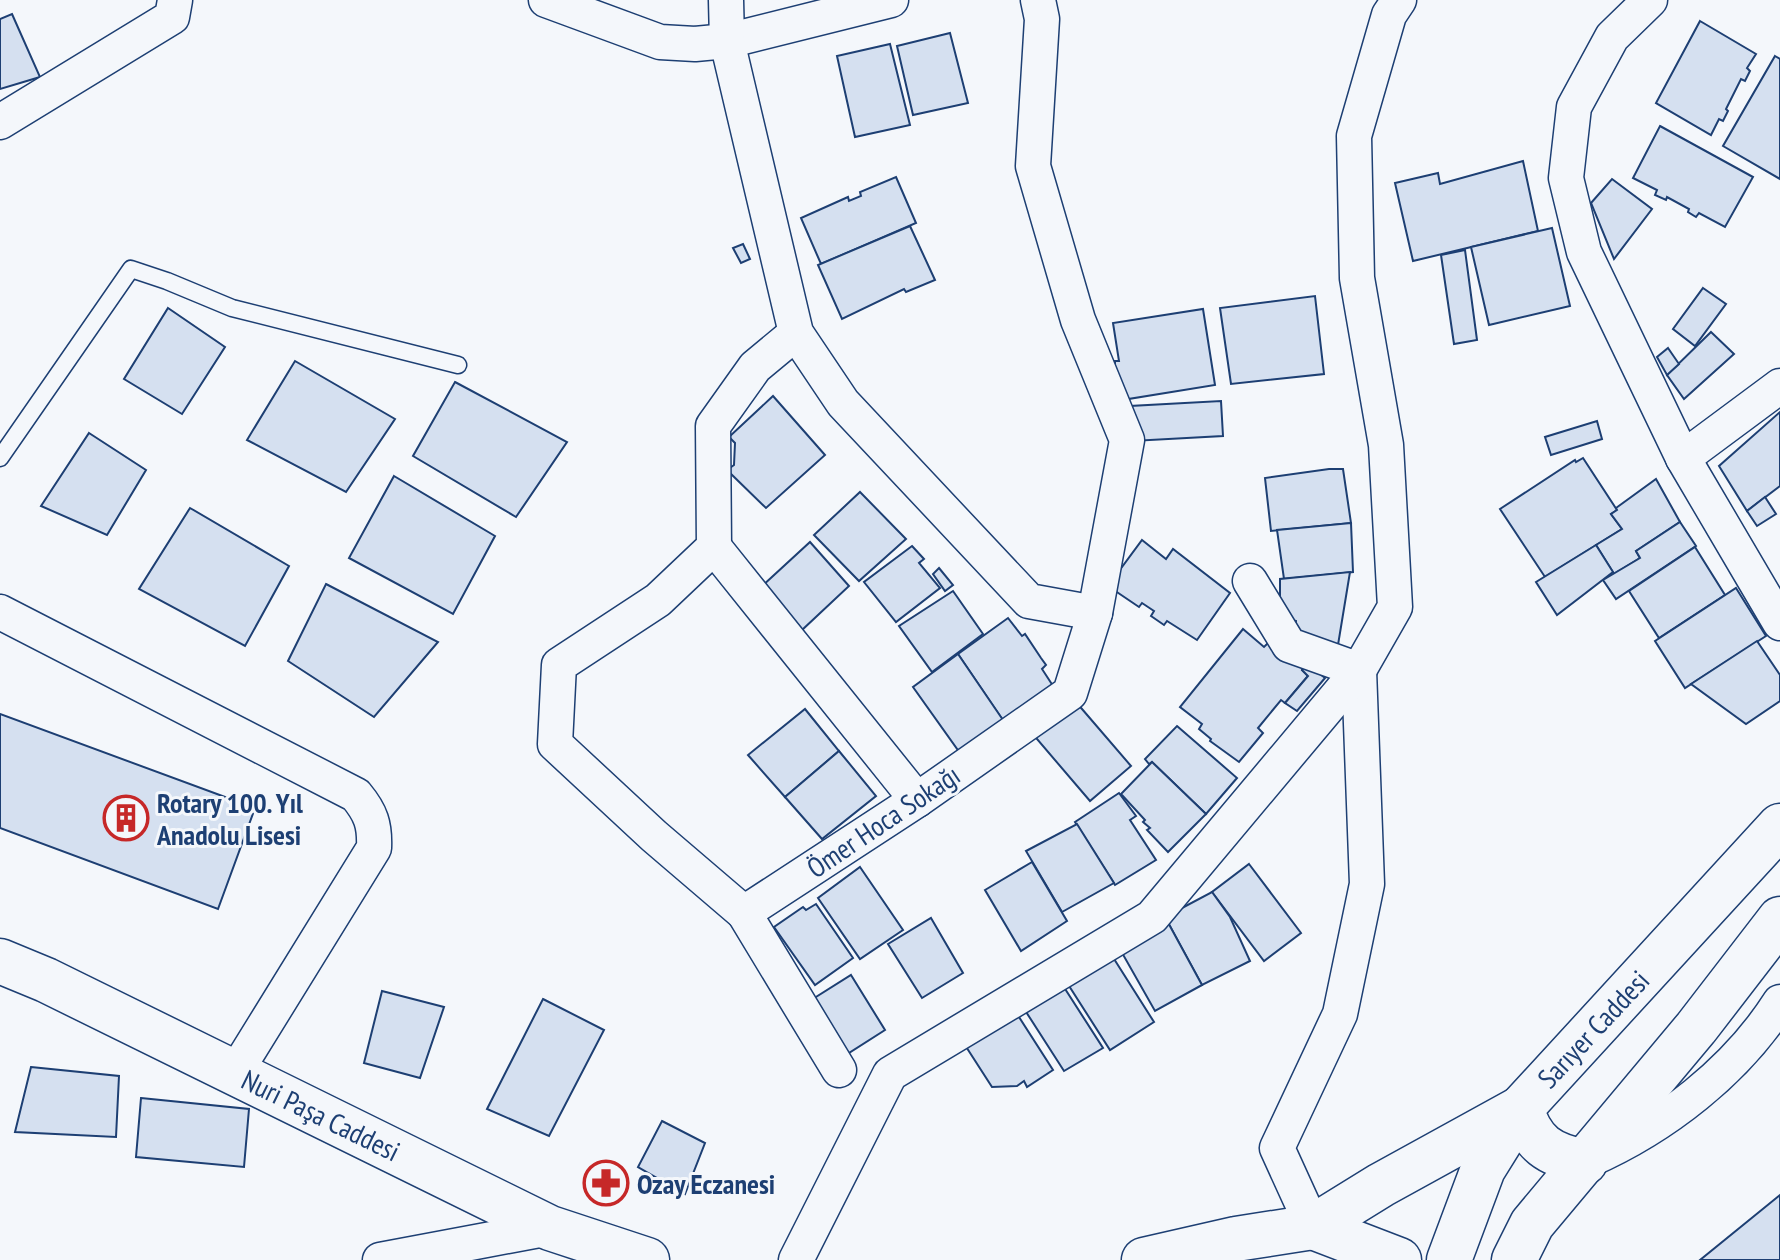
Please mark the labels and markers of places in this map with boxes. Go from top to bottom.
place label: Rotary 100. Yıl Anadolu Lisesi [156,784,303,853]
building icon: Rotary 100. Yıl Anadolu Lisesi [102,794,150,842]
pharmacy icon: Ozay Eczanesi [582,1159,630,1207]
place label: Ozay Eczanesi [637,1165,775,1202]

